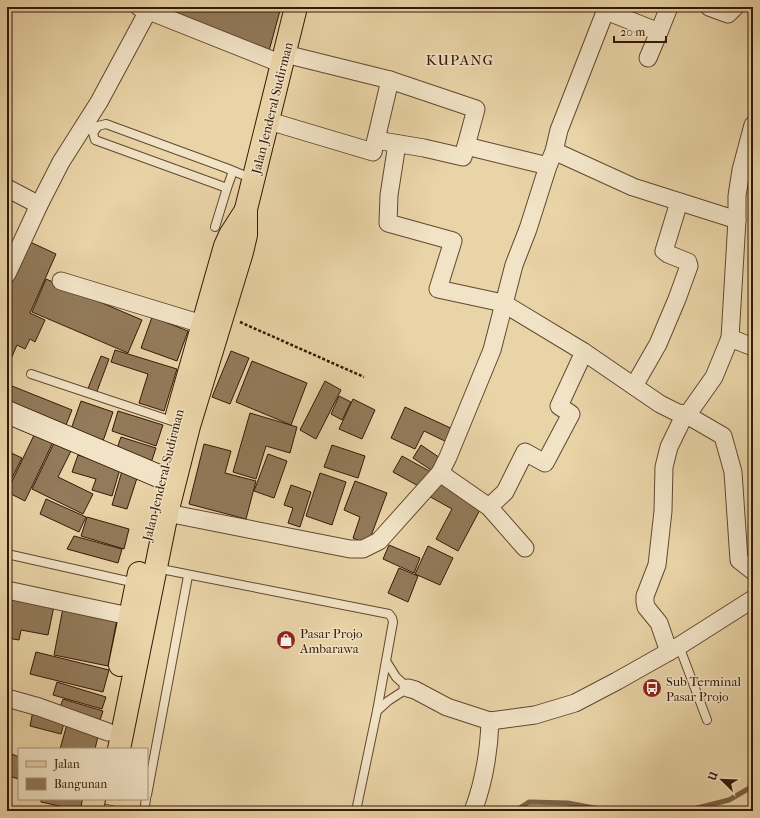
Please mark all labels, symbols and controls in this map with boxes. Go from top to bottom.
scale bar [614,18,666,44]
text: 20 m [620,25,645,39]
street label: Jalan Jenderal Sudirman [248,40,296,176]
district label: KUPANG [426,51,494,69]
street label: Jalan Jenderal Sudirman [139,407,187,543]
place label: Pasar Projo Ambarawa [299,626,363,656]
shop icon: Pasar Projo Ambarawa [275,629,297,651]
place label: Sub Terminal Pasar Projo [666,674,741,704]
bus stop icon: Sub Terminal Pasar Projo [641,677,663,699]
legend [18,748,148,800]
text: Jalan [53,757,80,771]
north arrow [702,760,742,800]
text: U [705,769,721,784]
text: Bangunan [54,777,107,791]

